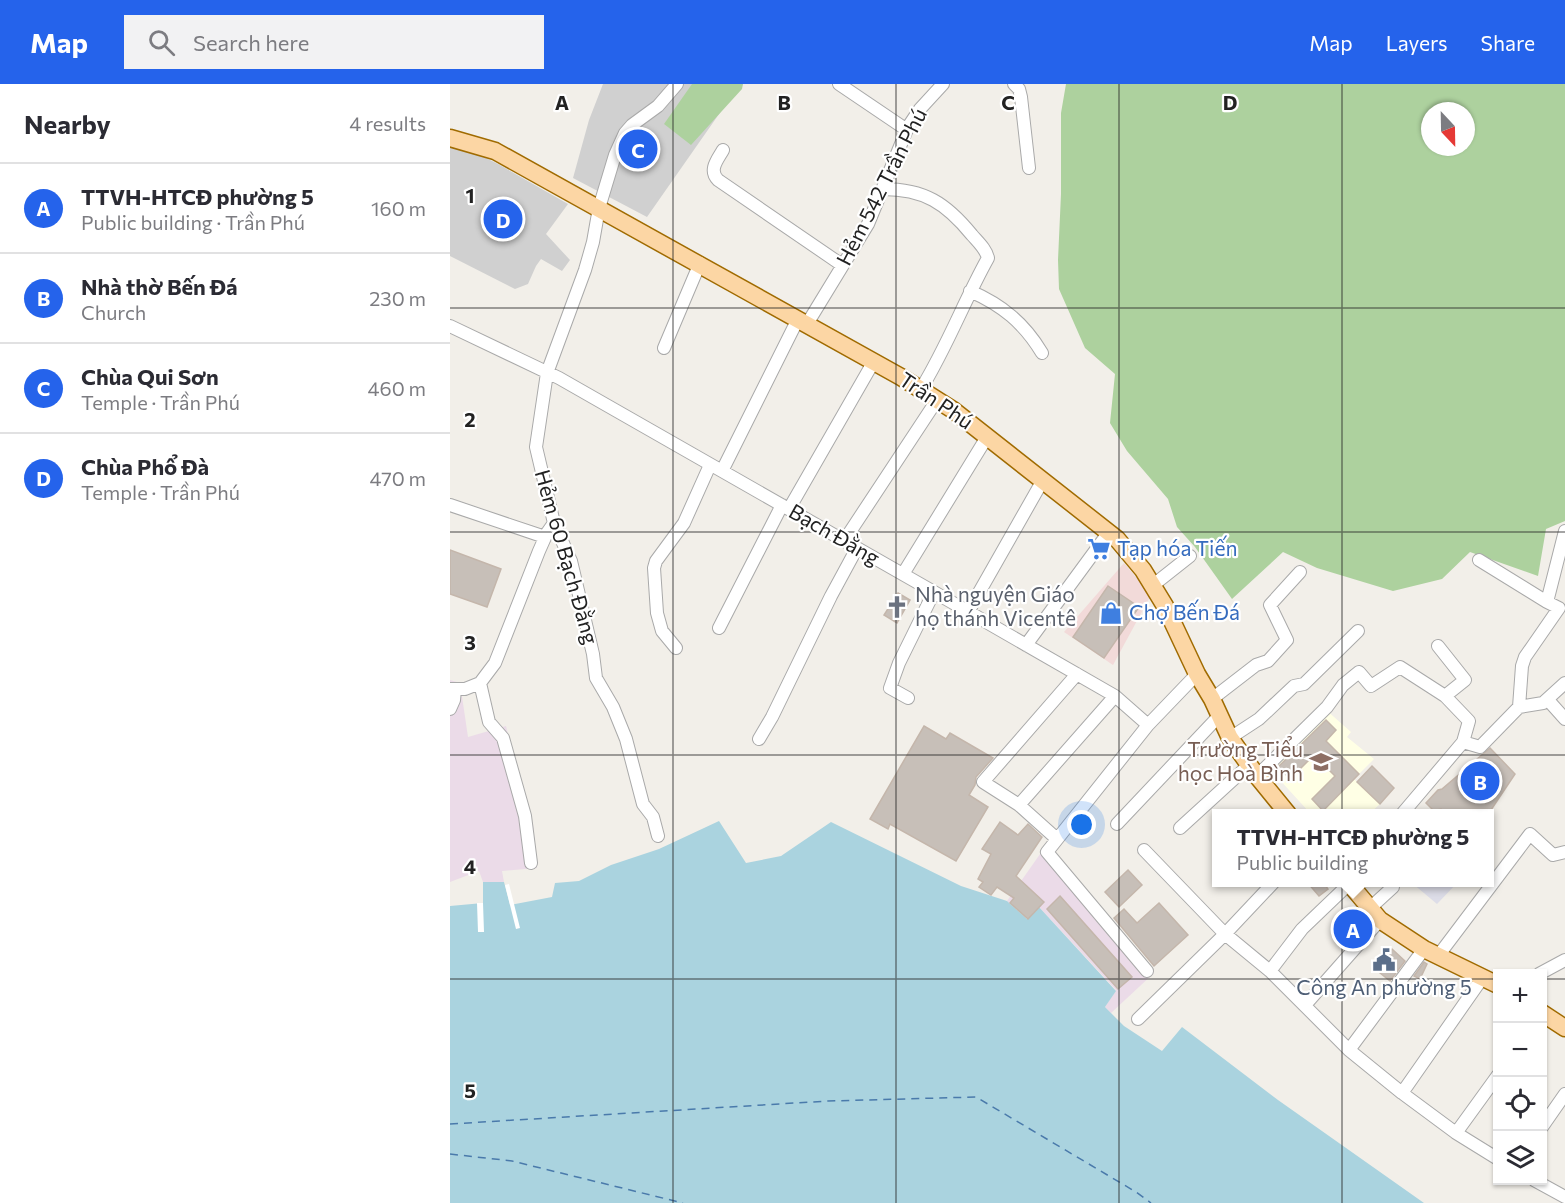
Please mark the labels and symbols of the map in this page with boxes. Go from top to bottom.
text: A [555,90,569,114]
text: B [777,90,791,114]
text: C [1001,90,1015,114]
text: D [1223,90,1237,114]
north arrow [1421,102,1475,156]
street label: Hẻm 542 Trần Phú [830,104,931,269]
pin: C [618,126,657,172]
text: 1 [465,183,475,207]
pin: D [484,196,522,242]
street label: Trần Phú [895,366,979,434]
text: 2 [464,407,476,431]
street label: Hẻm 60 Bạch Đằng [531,466,604,647]
street label: Bạch Đằng [785,498,885,570]
place label: Tạp hóa Tiến [1117,535,1238,560]
supermarket icon: Tạp hóa Tiến [1086,536,1112,562]
place label: Nhà nguyện Giáo họ thánh Vicentê [915,581,1076,630]
church icon: Nhà nguyện Giáo họ thánh Vicentê [884,594,910,620]
place label: Chợ Bến Đá [1129,599,1240,624]
shop icon: Chợ Bến Đá [1098,600,1124,626]
text: 3 [464,630,476,654]
place label: Trường Tiểu học Hoà Bình [1178,736,1303,785]
school or university icon: Trường Tiểu học Hoà Bình [1308,749,1334,775]
pin: B [1460,758,1500,804]
your location [1067,810,1096,839]
text: 4 [464,854,476,878]
pin: A [1334,906,1372,952]
public building icon: Công An phường 5 [1371,947,1397,973]
place label: Công An phường 5 [1296,974,1472,999]
text: 5 [464,1078,476,1102]

